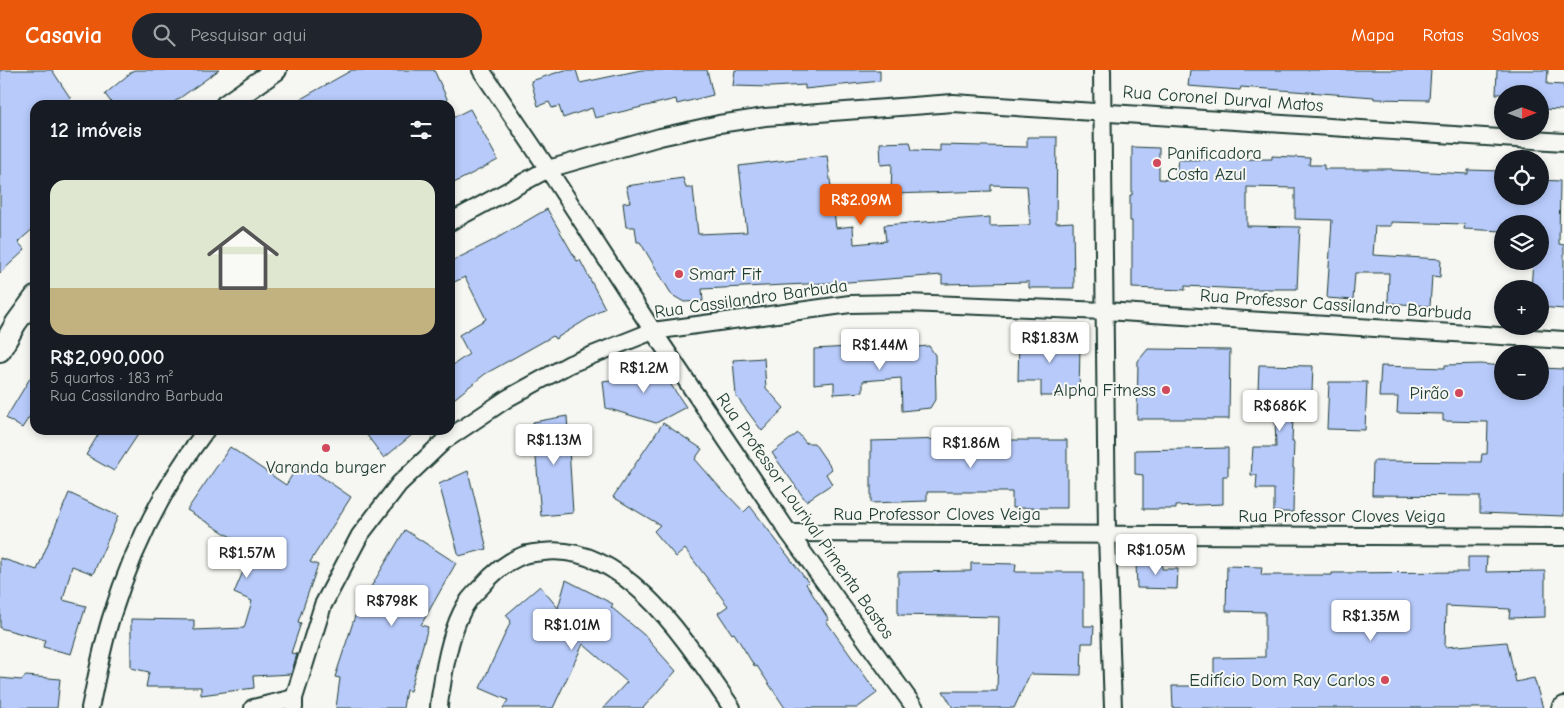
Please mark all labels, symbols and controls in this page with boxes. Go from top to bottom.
search box [132,13,482,58]
text: Casavia [25,21,102,49]
icon: search [150,21,178,49]
text: Pesquisar aqui [190,24,306,46]
text: Mapa [1351,25,1395,46]
text: Rotas [1423,25,1464,46]
text: Salvos [1492,25,1539,46]
street label: Rua Coronel Durval Matos [1122,82,1324,116]
north arrow [1494,85,1549,140]
map controls [1494,85,1549,400]
icon: filters [407,116,435,144]
text: 12 imóveis [50,118,142,142]
place label: Panificadora Costa Azul [1167,143,1262,185]
button: locate [1494,150,1549,205]
marker: Panificadora Costa Azul [1151,157,1163,169]
pin: R$2.09M [815,184,907,226]
text: R$2.09M [831,191,891,209]
icon: home [198,213,288,303]
button: layers [1494,215,1549,270]
place label: Smart Fit [689,264,762,285]
marker: Smart Fit [673,268,685,280]
street label: Rua Cassilandro Barbuda [653,275,849,323]
button: + [1494,280,1549,335]
street label: Rua Professor Cassilandro Barbuda [1199,285,1473,325]
pin: R$1.83M [1004,322,1096,364]
pin: R$1.44M [834,328,926,371]
text: R$1.83M [1021,329,1079,347]
text: R$1.44M [852,336,908,354]
text: R$2,090,000 [50,345,164,369]
button: − [1494,345,1549,400]
pin: R$1.2M [603,352,685,394]
text: R$1.2M [619,359,669,377]
text: 5 quartos · 183 m² [50,369,173,387]
place label: Alpha Fitness [1054,380,1156,401]
place label: Pirão [1409,383,1449,404]
marker: Alpha Fitness [1160,384,1172,396]
text: Rua Cassilandro Barbuda [50,387,223,405]
marker: Pirão [1453,387,1465,399]
street label: Rua Professor Lourival Pimenta Bastos [712,389,898,643]
pin: R$686K [1239,390,1321,432]
text: R$686K [1254,397,1306,415]
pin: R$1.13M [508,424,600,466]
pin: R$1.86M [925,426,1017,469]
text: R$1.13M [526,431,582,449]
text: R$1.86M [942,434,1000,452]
marker: Varanda burger [320,442,332,454]
place label: Varanda burger [266,457,387,478]
street label: Rua Professor Cloves Veiga [833,504,1041,525]
street label: Rua Professor Cloves Veiga [1238,506,1446,527]
pin: R$1.05M [1110,534,1202,576]
pin: R$1.57M [201,536,293,579]
text: R$1.05M [1127,541,1185,559]
text: R$1.57M [219,544,275,562]
pin: R$798K [351,584,433,627]
text: R$798K [366,592,418,610]
pin: R$1.35M [1325,600,1417,642]
text: R$1.35M [1342,607,1400,625]
pin: R$1.01M [526,608,618,651]
text: R$1.01M [544,616,600,634]
place label: Edifício Dom Ray Carlos [1189,670,1375,691]
marker: Edifício Dom Ray Carlos [1379,674,1391,686]

